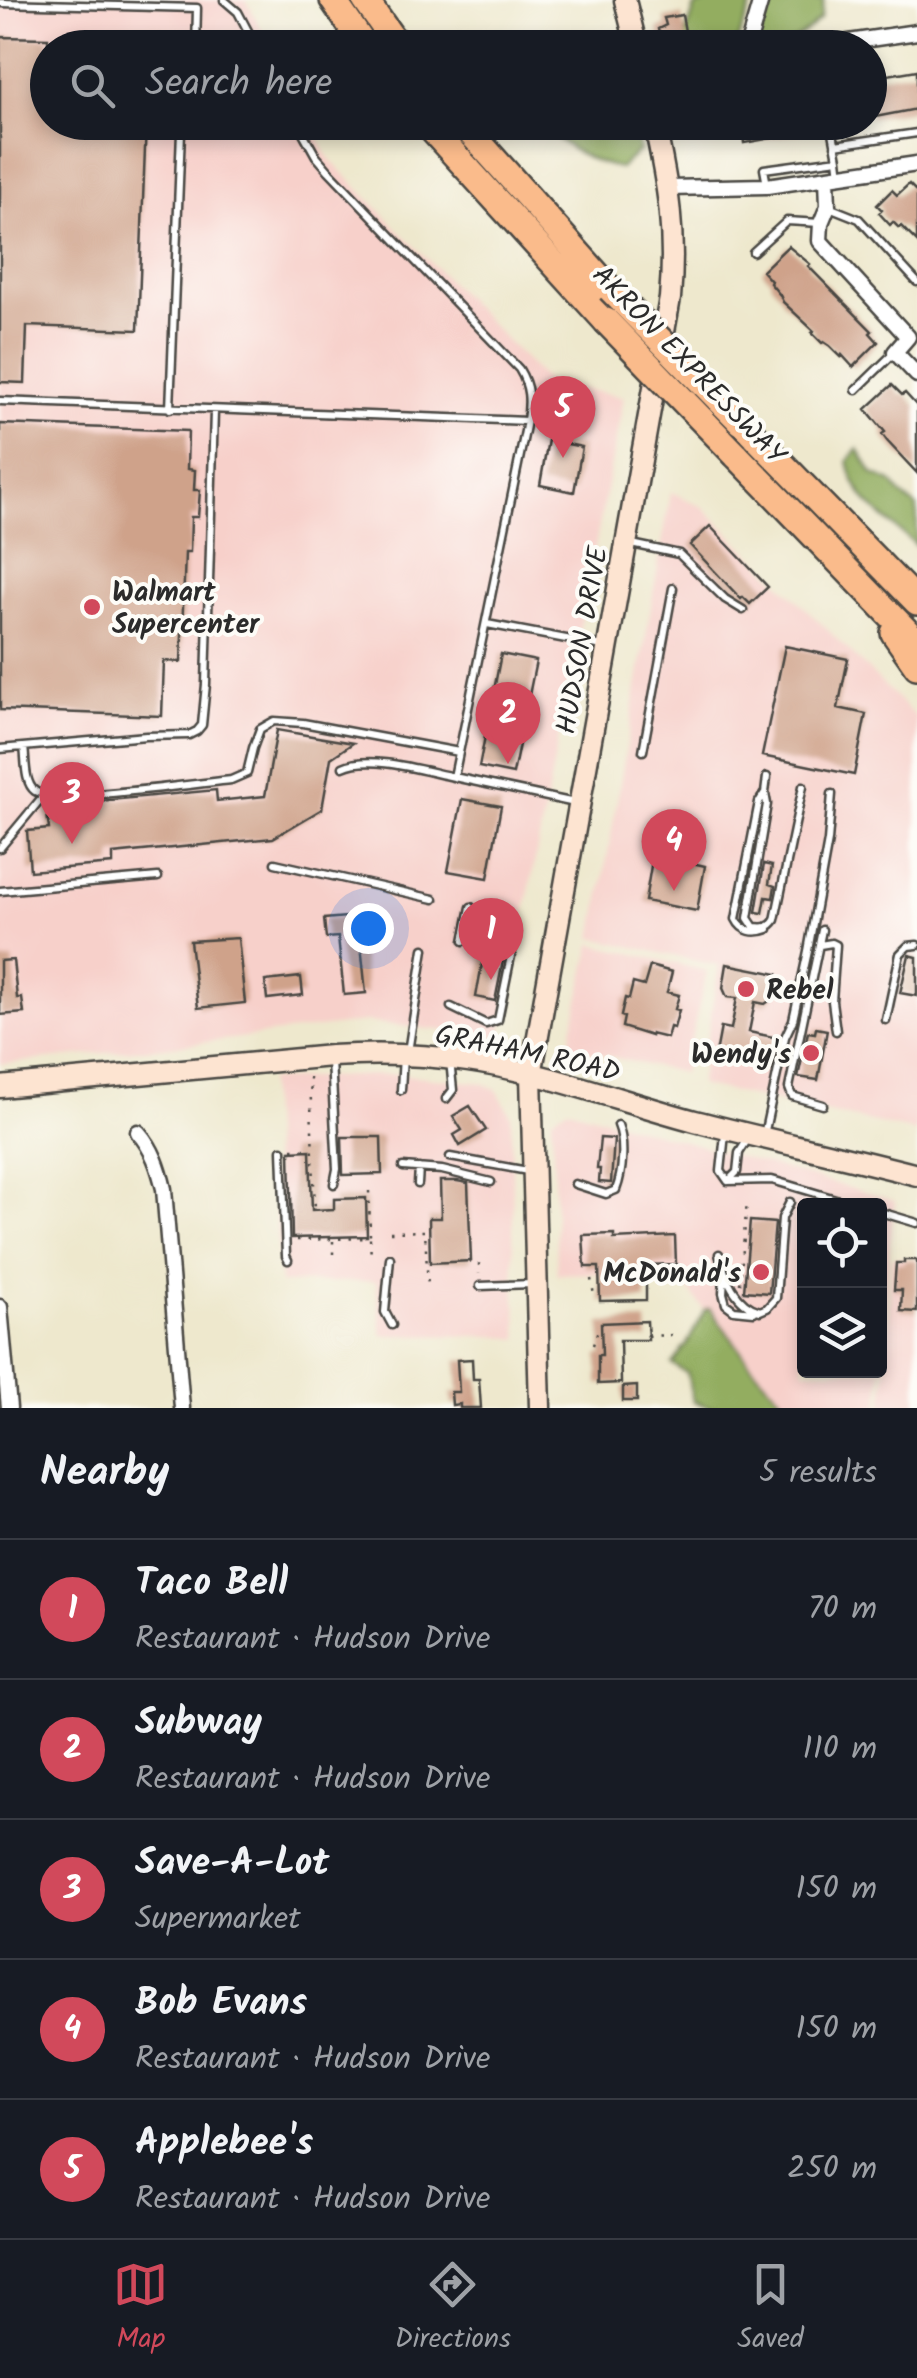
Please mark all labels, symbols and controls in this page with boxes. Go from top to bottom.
search box [30,30,887,140]
text: Search here [145,55,332,115]
icon: search [65,58,120,113]
street label: AKRON EXPRESSWAY [580,255,797,477]
pin: 5 [530,376,596,458]
street label: HUDSON DRIVE [545,542,622,738]
place label: Walmart Supercenter [112,571,261,648]
marker: Walmart Supercenter [81,596,103,618]
pin: 2 [476,682,540,764]
pin: 3 [40,762,104,844]
pin: 4 [642,808,706,891]
pin: 1 [458,898,524,980]
your location [343,903,394,954]
place label: Rebel [766,969,834,1014]
marker: Rebel [735,978,757,1000]
street label: GRAHAM ROAD [431,1013,624,1096]
place label: Wendy's [691,1033,791,1078]
marker: Wendy's [800,1042,822,1064]
map controls [797,1198,887,1378]
button: locate [797,1198,887,1288]
place label: McDonald's [603,1252,741,1297]
marker: McDonald's [750,1261,772,1283]
button: layers [797,1288,887,1378]
text: Nearby [40,1440,169,1507]
text: 5 results [759,1448,877,1499]
text: Taco Bell [135,1554,288,1614]
text: 1 [68,1584,77,1635]
text: 70 m [808,1584,877,1635]
text: Restaurant · Hudson Drive [135,1614,490,1665]
text: Subway [135,1694,262,1754]
text: 2 [63,1724,82,1775]
text: 110 m [803,1724,877,1775]
text: Restaurant · Hudson Drive [135,1754,490,1805]
text: Save-A-Lot [135,1834,329,1894]
text: 3 [64,1864,81,1915]
text: 150 m [795,1864,877,1915]
text: Supermarket [135,1894,301,1945]
text: Bob Evans [135,1974,307,2034]
text: 4 [64,2004,81,2055]
text: 150 m [795,2004,877,2055]
text: Restaurant · Hudson Drive [135,2034,490,2085]
text: Applebee's [135,2114,313,2174]
text: 5 [64,2144,81,2195]
text: 250 m [787,2144,877,2195]
text: Restaurant · Hudson Drive [135,2174,490,2225]
tab: Map [113,2257,168,2362]
tab: Directions [395,2257,511,2362]
tab: Saved [737,2257,804,2362]

